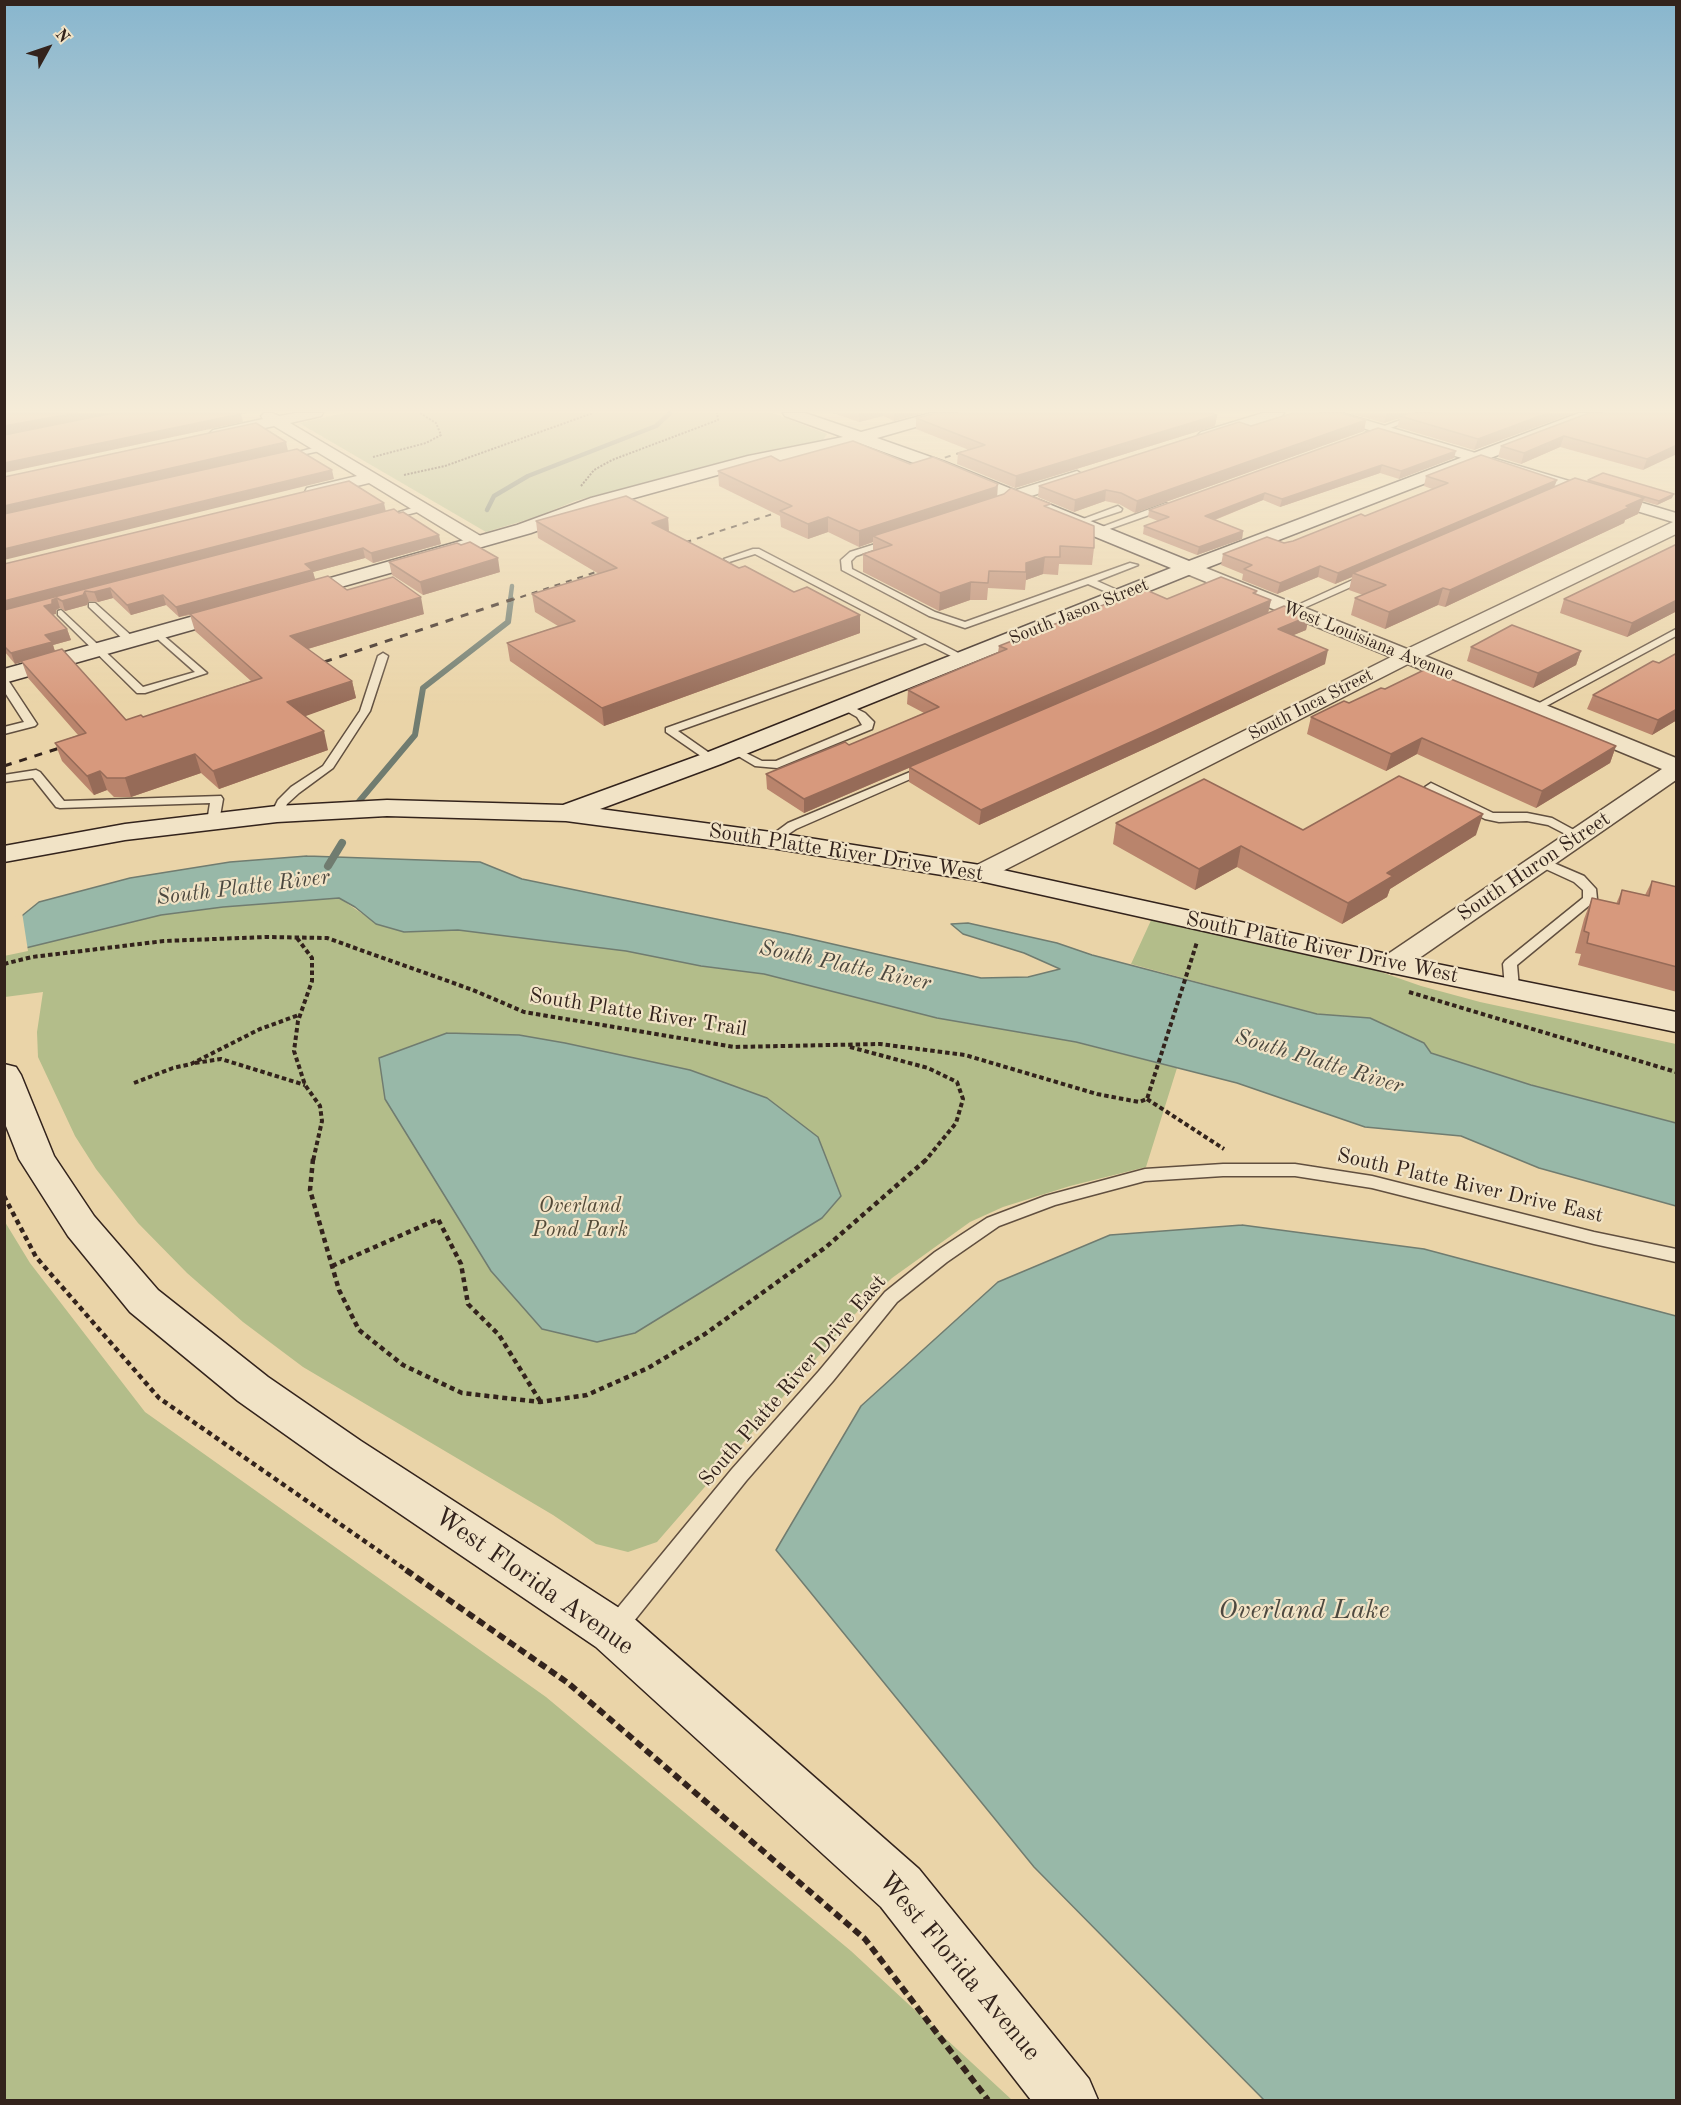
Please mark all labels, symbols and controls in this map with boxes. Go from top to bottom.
north arrow [18,18,78,78]
text: N [52,27,72,46]
street label: South Jason Street [1006,574,1152,650]
street label: West Louisiana Avenue [1279,597,1457,685]
street label: South Inca Street [1245,664,1377,746]
street label: South Huron Street [1453,807,1615,927]
street label: South Platte River Drive West [707,819,985,887]
water label: South Platte River [155,864,331,912]
street label: South Platte River Drive West [1184,907,1460,989]
water label: South Platte River [757,935,933,997]
street label: South Platte River Trail [527,983,749,1043]
water label: South Platte River [1232,1024,1406,1100]
street label: South Platte River Drive East [1334,1143,1606,1229]
park label: Overland Pond Park [532,1193,628,1243]
street label: South Platte River Drive East [694,1270,892,1492]
street label: West Florida Avenue [428,1501,640,1663]
water label: Overland Lake [1218,1595,1390,1627]
street label: West Florida Avenue [871,1866,1047,2068]

